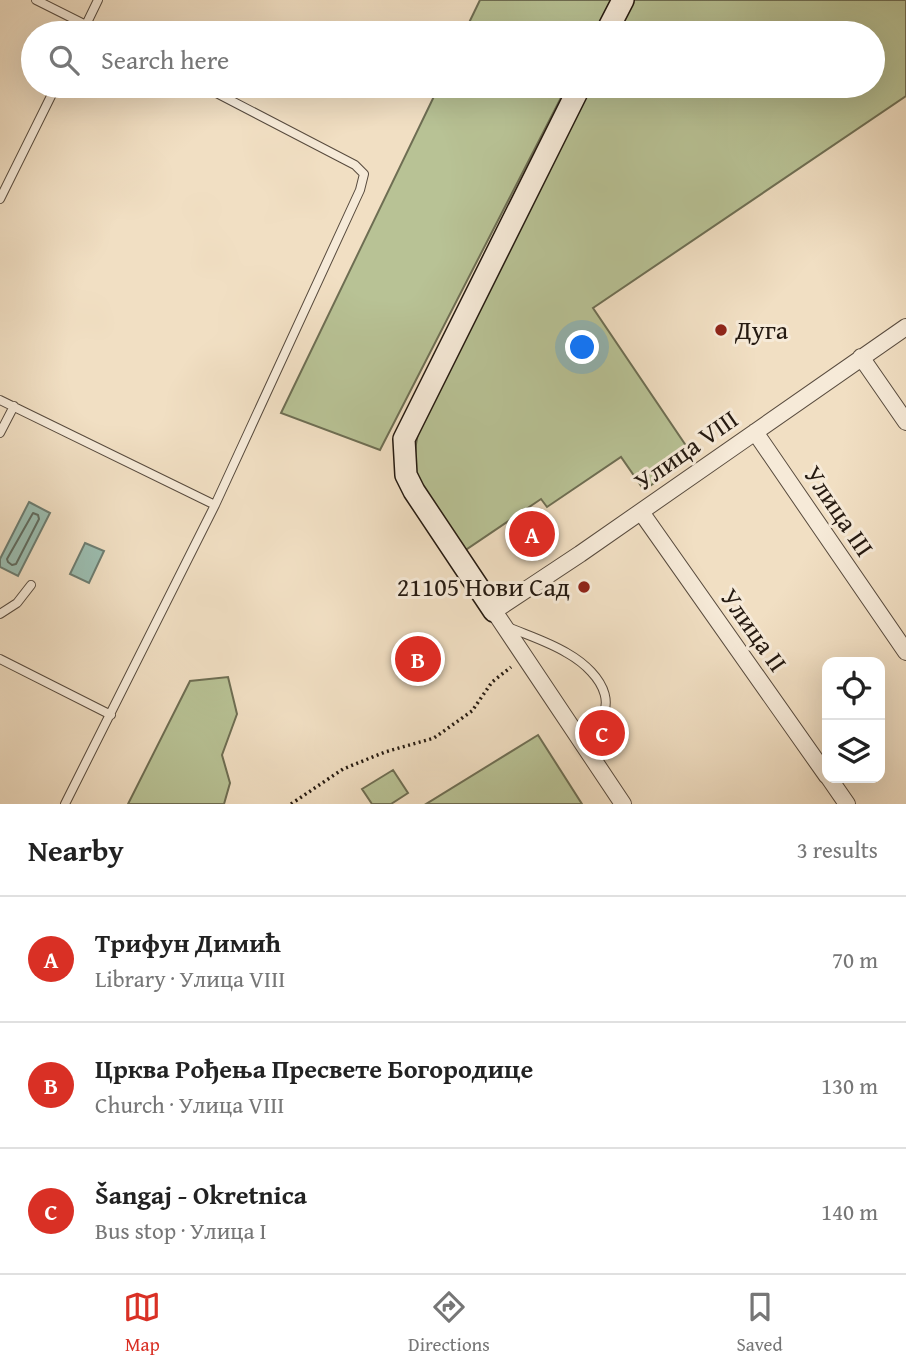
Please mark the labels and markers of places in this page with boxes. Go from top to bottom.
place label: Дуга [734,310,789,349]
marker: Дуга [713,322,729,338]
pin: A [509,508,555,560]
place label: 21105 Нови Сад [397,567,570,606]
marker: 21105 Нови Сад [576,579,592,595]
pin: B [395,633,441,685]
pin: C [579,707,625,759]

